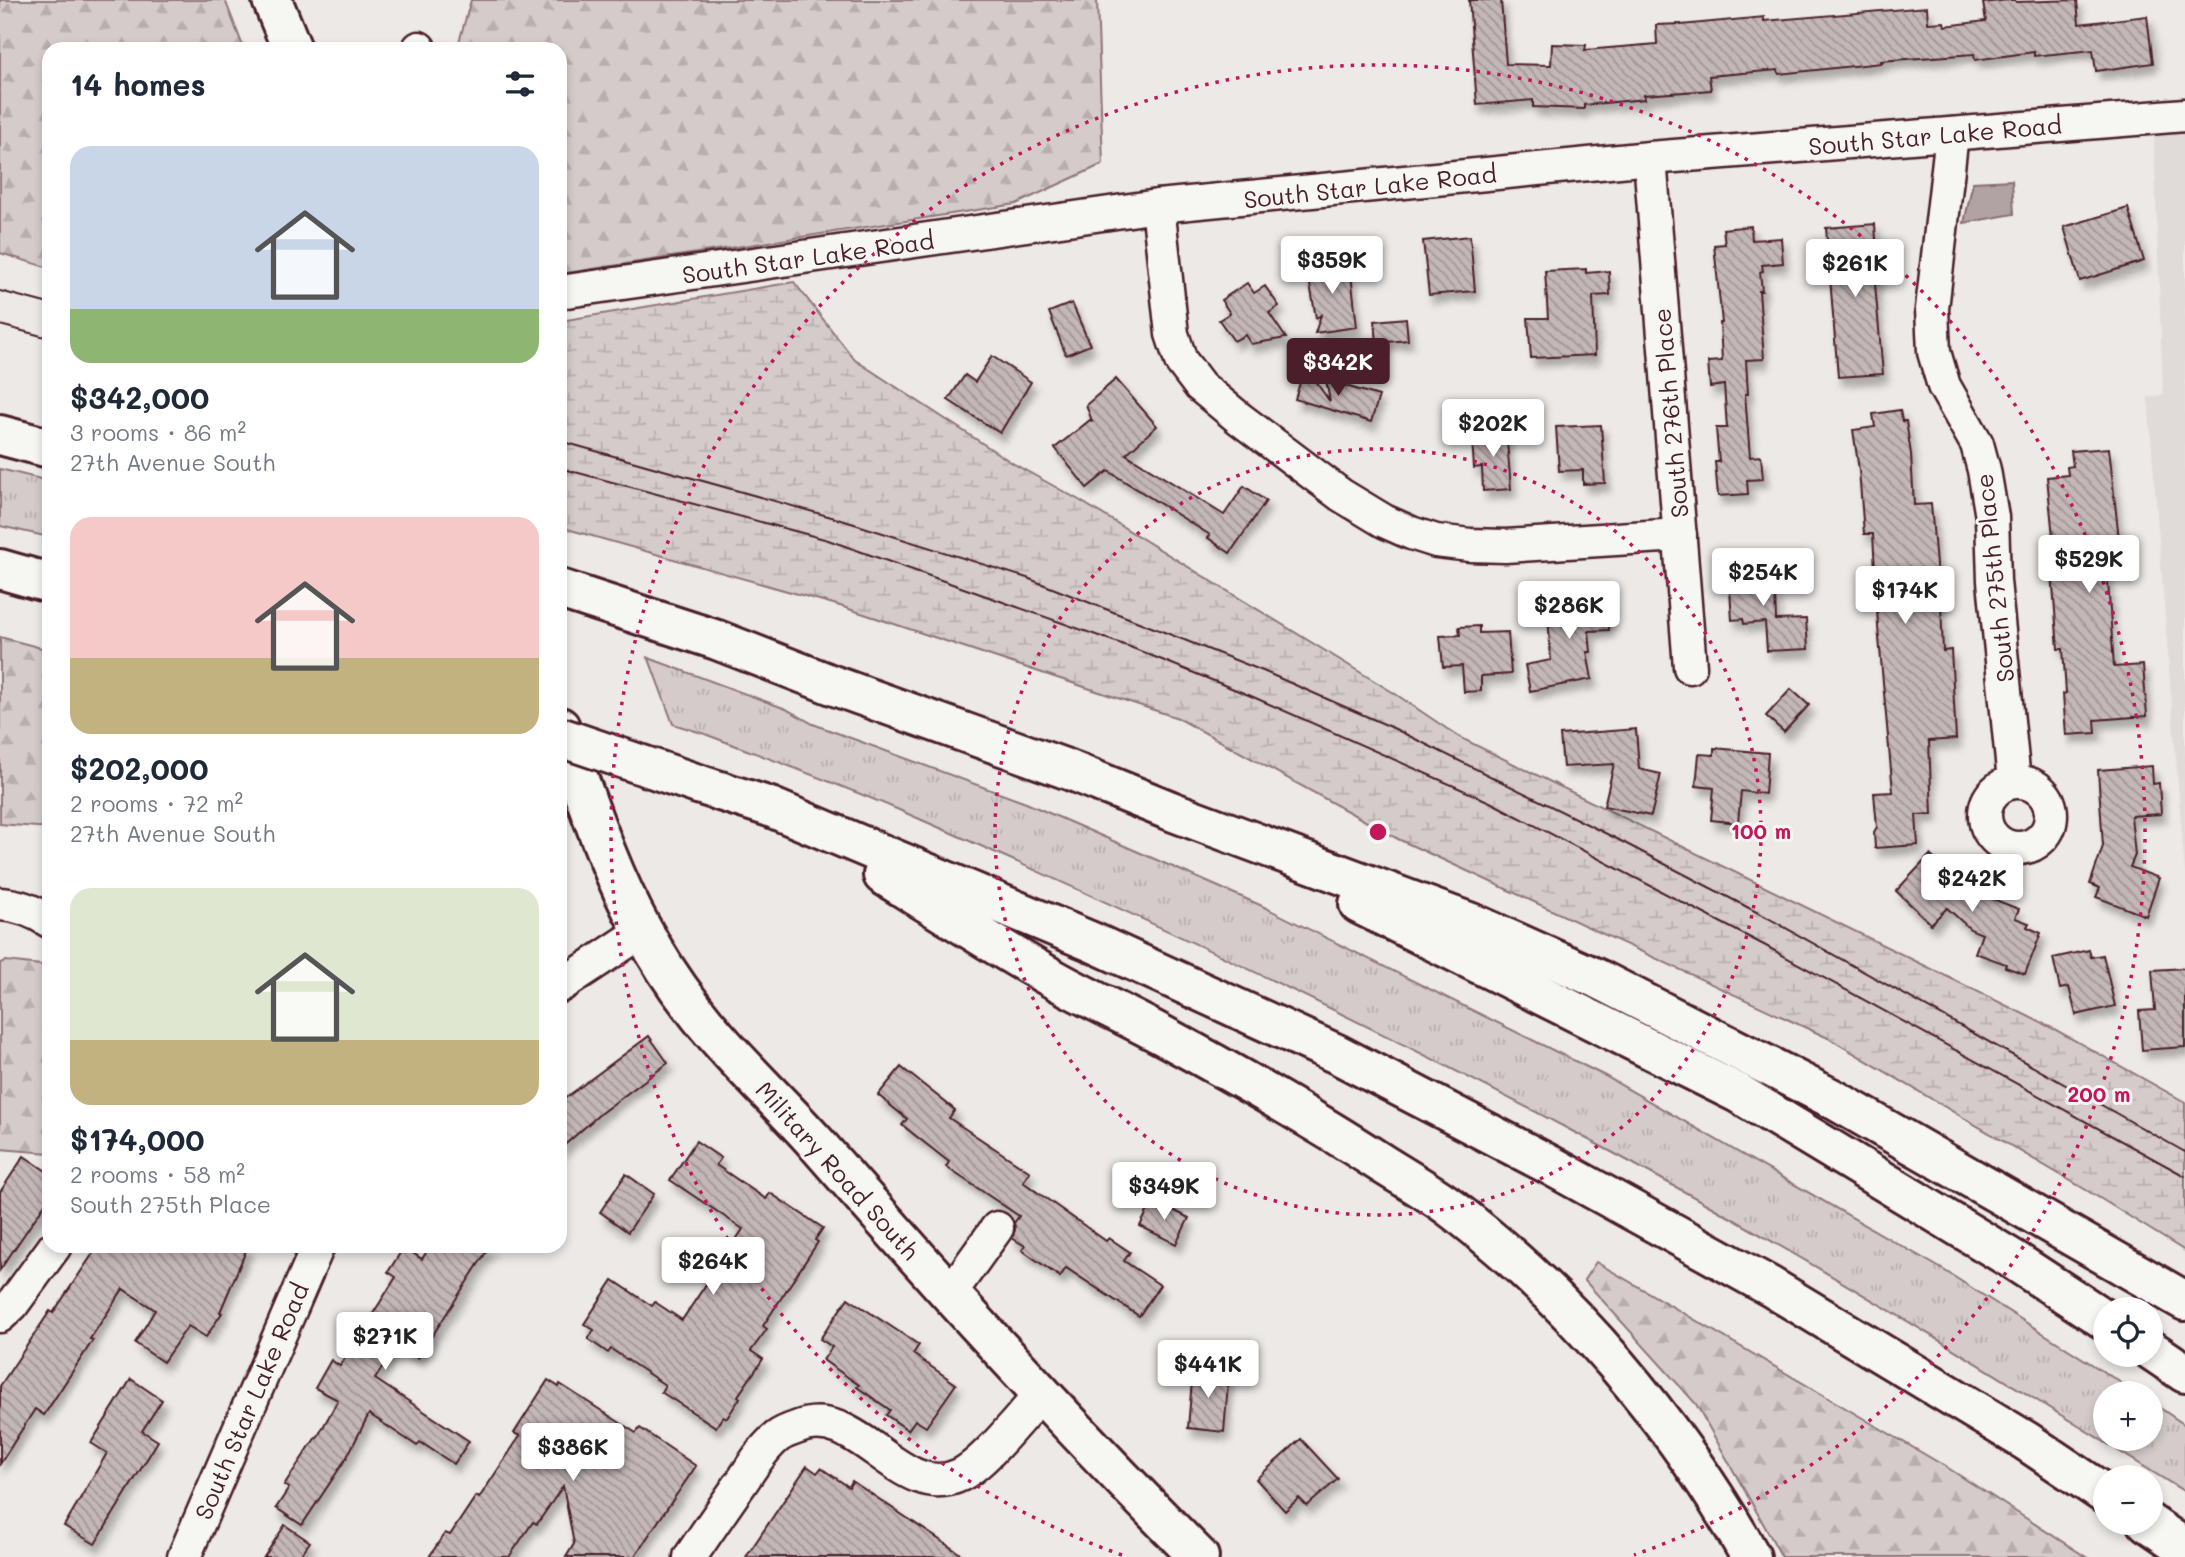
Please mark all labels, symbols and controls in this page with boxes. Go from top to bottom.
text: 14 homes [70,64,206,104]
icon: filters [501,65,539,103]
street label: South Star Lake Road [1807,108,2063,162]
street label: South Star Lake Road [1242,157,1498,215]
icon: home [242,192,368,318]
street label: South Star Lake Road [680,224,936,290]
pin: $359K [1283,236,1381,296]
pin: $261K [1806,240,1904,299]
text: $359K [1297,244,1367,274]
text: $261K [1822,247,1888,277]
street label: South 276th Place [1645,307,1695,519]
pin: $342K [1289,338,1387,398]
text: $342K [1303,346,1373,376]
text: $342,000 [70,377,209,417]
pin: $202K [1444,400,1542,459]
text: $202K [1458,407,1528,437]
text: 3 rooms · 86 m² [70,417,246,447]
text: 27th Avenue South [70,447,275,477]
street label: South 275th Place [1968,472,2020,684]
pin: $529K [2040,536,2138,595]
text: $529K [2054,543,2124,573]
pin: $254K [1714,548,1812,608]
text: $254K [1728,556,1798,586]
icon: home [242,563,368,689]
pin: $174K [1856,566,1954,626]
text: $174K [1872,574,1938,604]
pin: $286K [1520,582,1618,641]
text: $286K [1534,589,1604,619]
text: $202,000 [70,748,208,788]
text: 2 rooms · 72 m² [70,788,243,818]
text: 100 m [1731,817,1791,844]
text: 27th Avenue South [70,818,275,848]
centre of rings [1366,820,1390,844]
pin: $242K [1923,855,2021,914]
text: $242K [1937,862,2007,892]
icon: home [242,934,368,1060]
street label: Military Road South [750,1074,926,1266]
text: 200 m [2068,1080,2130,1107]
text: $174,000 [70,1119,205,1159]
text: 2 rooms · 58 m² [70,1159,245,1189]
pin: $349K [1115,1162,1213,1222]
text: $349K [1128,1170,1200,1200]
text: South 275th Place [70,1189,271,1219]
pin: $264K [664,1238,762,1297]
text: $264K [678,1245,748,1275]
street label: South Star Lake Road [187,1278,315,1524]
map controls [2093,1297,2163,1535]
button: locate [2093,1297,2163,1367]
pin: $271K [336,1312,434,1372]
text: $271K [352,1320,418,1350]
pin: $441K [1159,1340,1257,1400]
text: $441K [1174,1348,1242,1378]
button: + [2093,1381,2163,1451]
pin: $386K [524,1424,622,1483]
text: $386K [537,1431,609,1461]
button: − [2093,1465,2163,1535]

